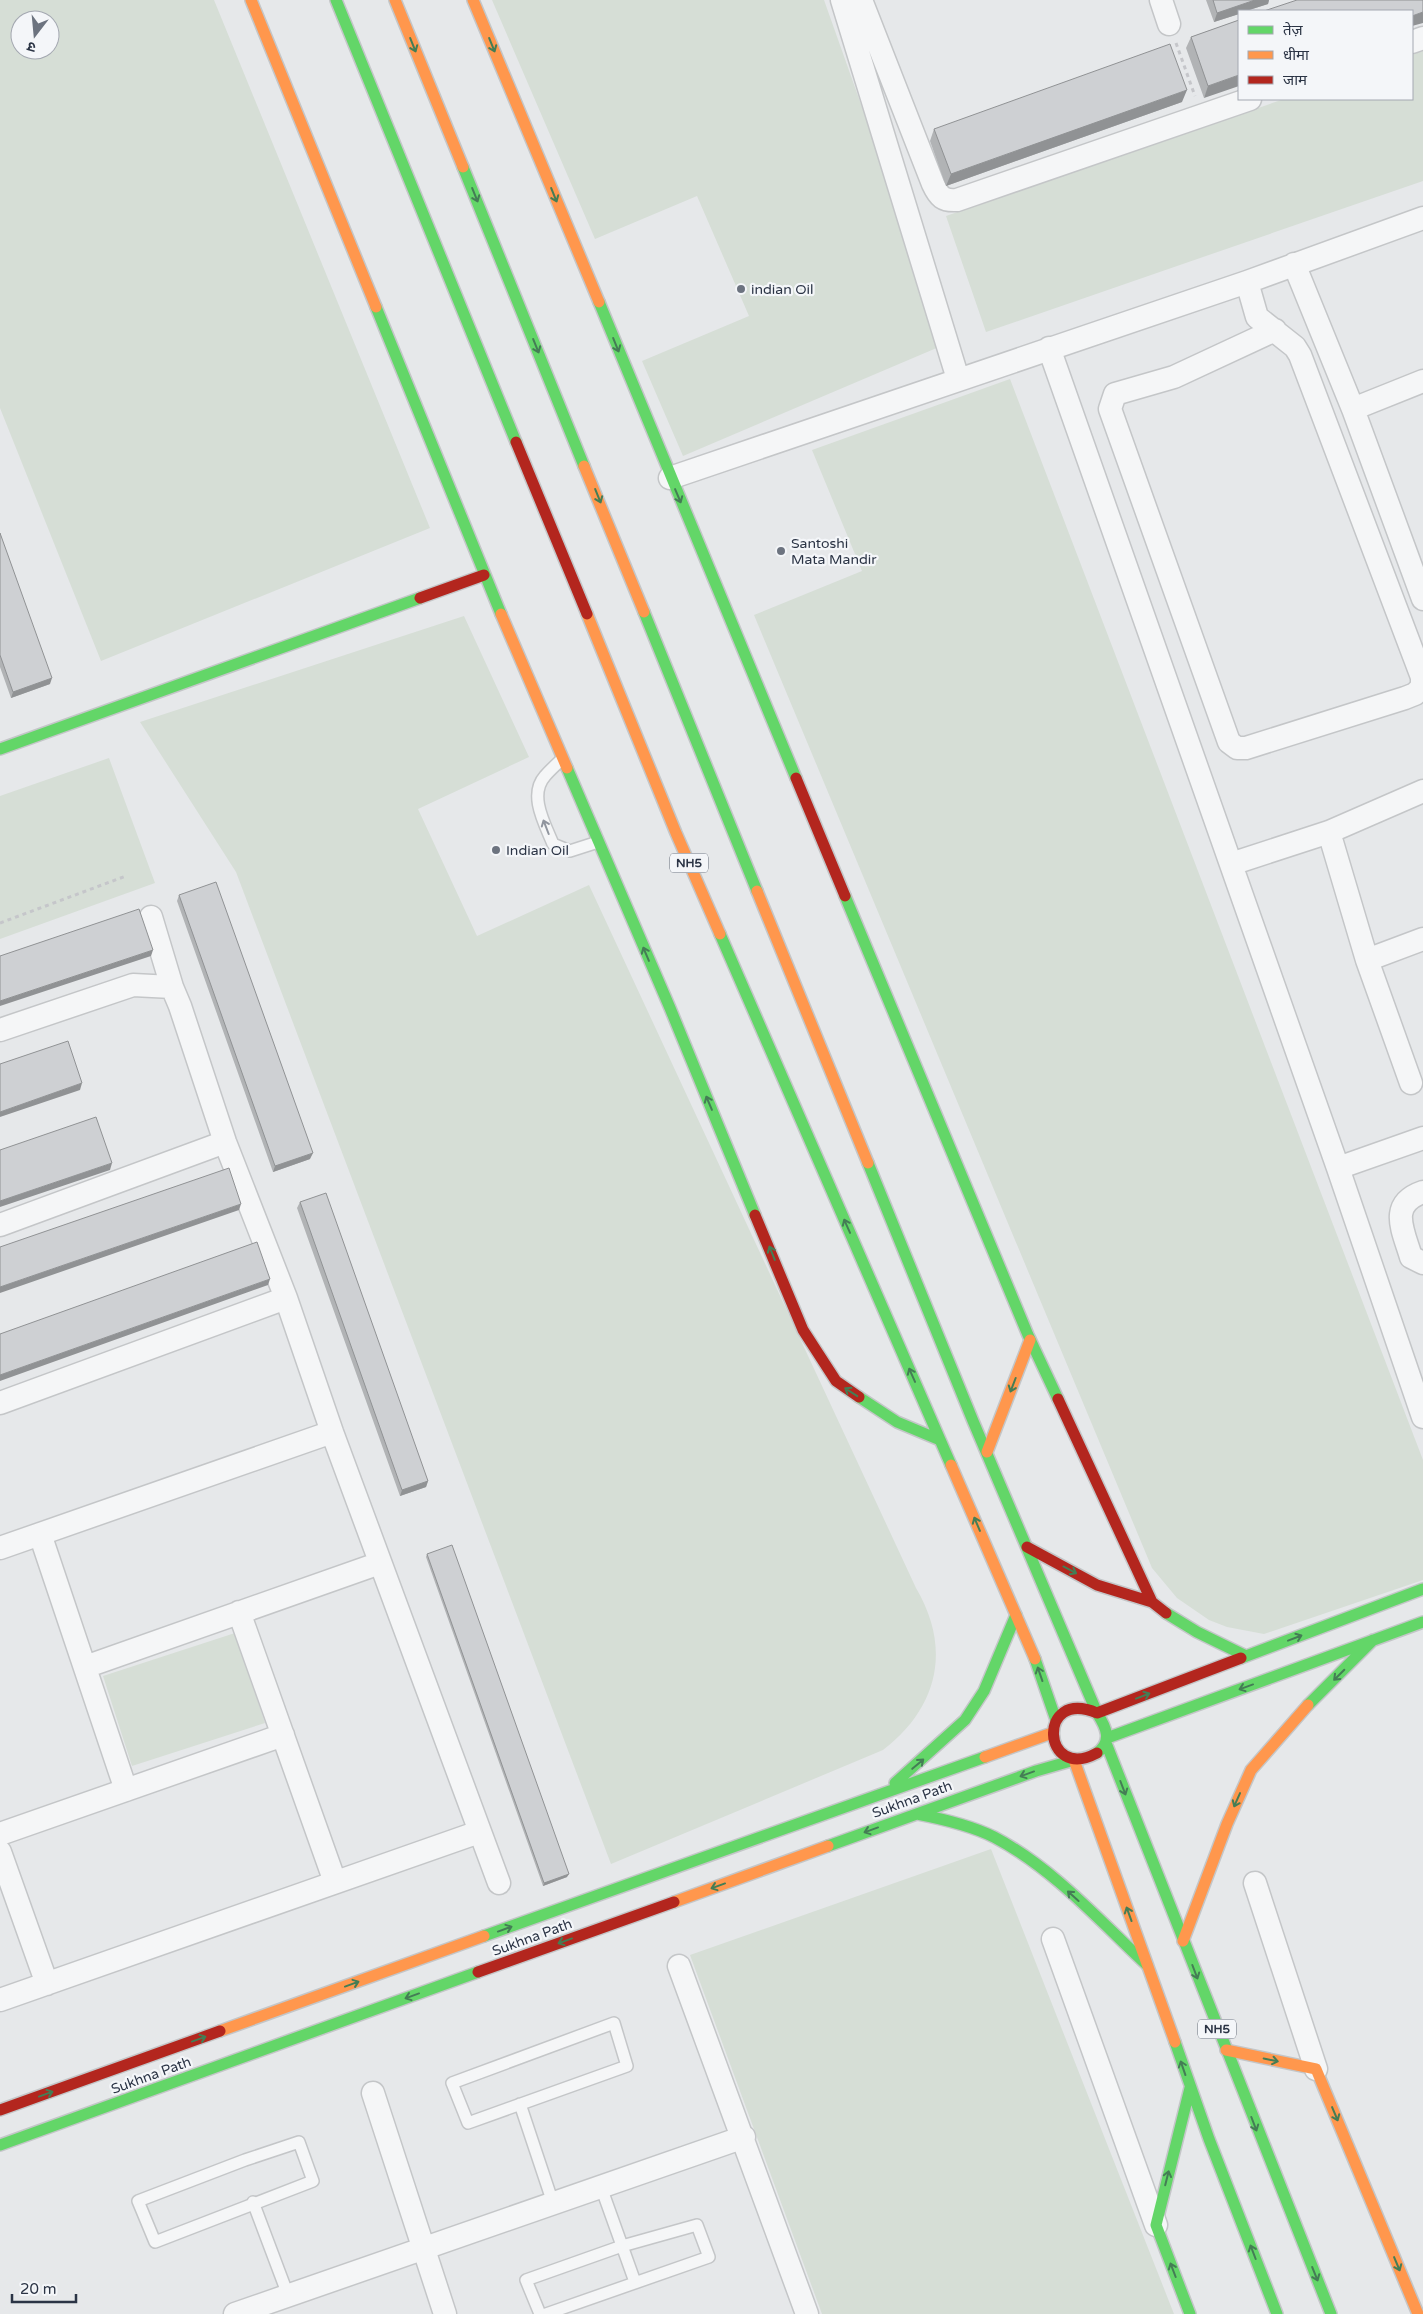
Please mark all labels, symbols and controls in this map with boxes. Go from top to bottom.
north arrow [10,10,60,60]
legend [1238,10,1413,100]
text: तेज़ [1283,21,1304,39]
text: उ [25,37,38,56]
one-way arrow [409,37,418,52]
one-way arrow [487,37,497,52]
text: धीमा [1283,46,1310,64]
text: जाम [1283,71,1308,89]
one-way arrow [549,187,559,202]
one-way arrow [471,188,480,203]
place label: indian Oil [751,281,814,298]
marker: indian Oil [735,283,747,295]
one-way arrow [532,338,542,353]
one-way arrow [612,338,621,353]
one-way arrow [594,488,603,503]
one-way arrow [673,488,683,503]
place label: Santoshi Mata Mandir [791,535,877,568]
marker: Santoshi Mata Mandir [775,545,787,557]
one-way arrow [541,820,551,835]
place label: Indian Oil [506,842,569,859]
marker: Indian Oil [490,844,502,856]
road number: NH5 [670,854,708,872]
one-way arrow [641,947,651,962]
one-way arrow [704,1096,714,1111]
one-way arrow [842,1219,852,1234]
one-way arrow [766,1246,776,1261]
one-way arrow [907,1368,917,1383]
one-way arrow [1007,1377,1017,1392]
one-way arrow [845,1387,859,1397]
one-way arrow [971,1517,981,1532]
one-way arrow [1062,1565,1077,1575]
one-way arrow [1286,1633,1302,1642]
one-way arrow [1035,1667,1044,1682]
one-way arrow [1332,1669,1345,1681]
one-way arrow [1239,1683,1254,1692]
one-way arrow [1135,1691,1150,1700]
one-way arrow [911,1758,924,1769]
one-way arrow [1020,1770,1036,1779]
street label: Sukhna Path [870,1777,954,1822]
one-way arrow [1119,1780,1128,1795]
one-way arrow [1232,1792,1242,1807]
one-way arrow [864,1826,879,1835]
one-way arrow [711,1882,726,1891]
one-way arrow [1066,1891,1079,1902]
one-way arrow [1124,1907,1133,1923]
street label: Sukhna Path [490,1915,574,1960]
one-way arrow [497,1924,512,1933]
one-way arrow [558,1937,574,1946]
one-way arrow [1191,1964,1200,1979]
one-way arrow [344,1979,359,1988]
one-way arrow [405,1992,421,2001]
road number: NH5 [1198,2020,1236,2038]
one-way arrow [191,2034,206,2043]
street label: Sukhna Path [109,2053,193,2098]
one-way arrow [1262,2056,1278,2065]
one-way arrow [1178,2060,1187,2076]
one-way arrow [38,2089,53,2098]
one-way arrow [1331,2107,1340,2122]
one-way arrow [1250,2115,1259,2131]
one-way arrow [1163,2170,1173,2186]
one-way arrow [1248,2245,1257,2260]
one-way arrow [1393,2256,1402,2272]
one-way arrow [1168,2262,1177,2278]
one-way arrow [1310,2266,1320,2281]
scale bar [12,2272,76,2304]
text: 20 m [20,2280,57,2298]

